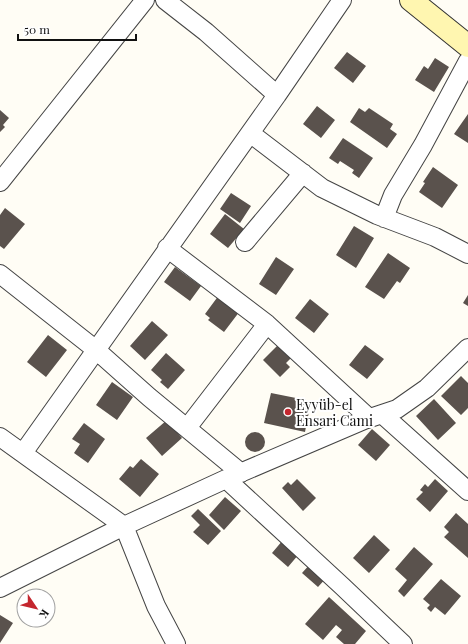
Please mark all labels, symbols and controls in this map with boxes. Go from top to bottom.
scale bar [18,16,136,42]
text: 50 m [24,21,50,37]
place label: Eyyüb-el Ensari Cami [296,395,373,430]
marker: Eyyüb-el Ensari Cami [283,407,293,417]
north arrow [16,588,56,628]
text: K [36,607,53,622]

